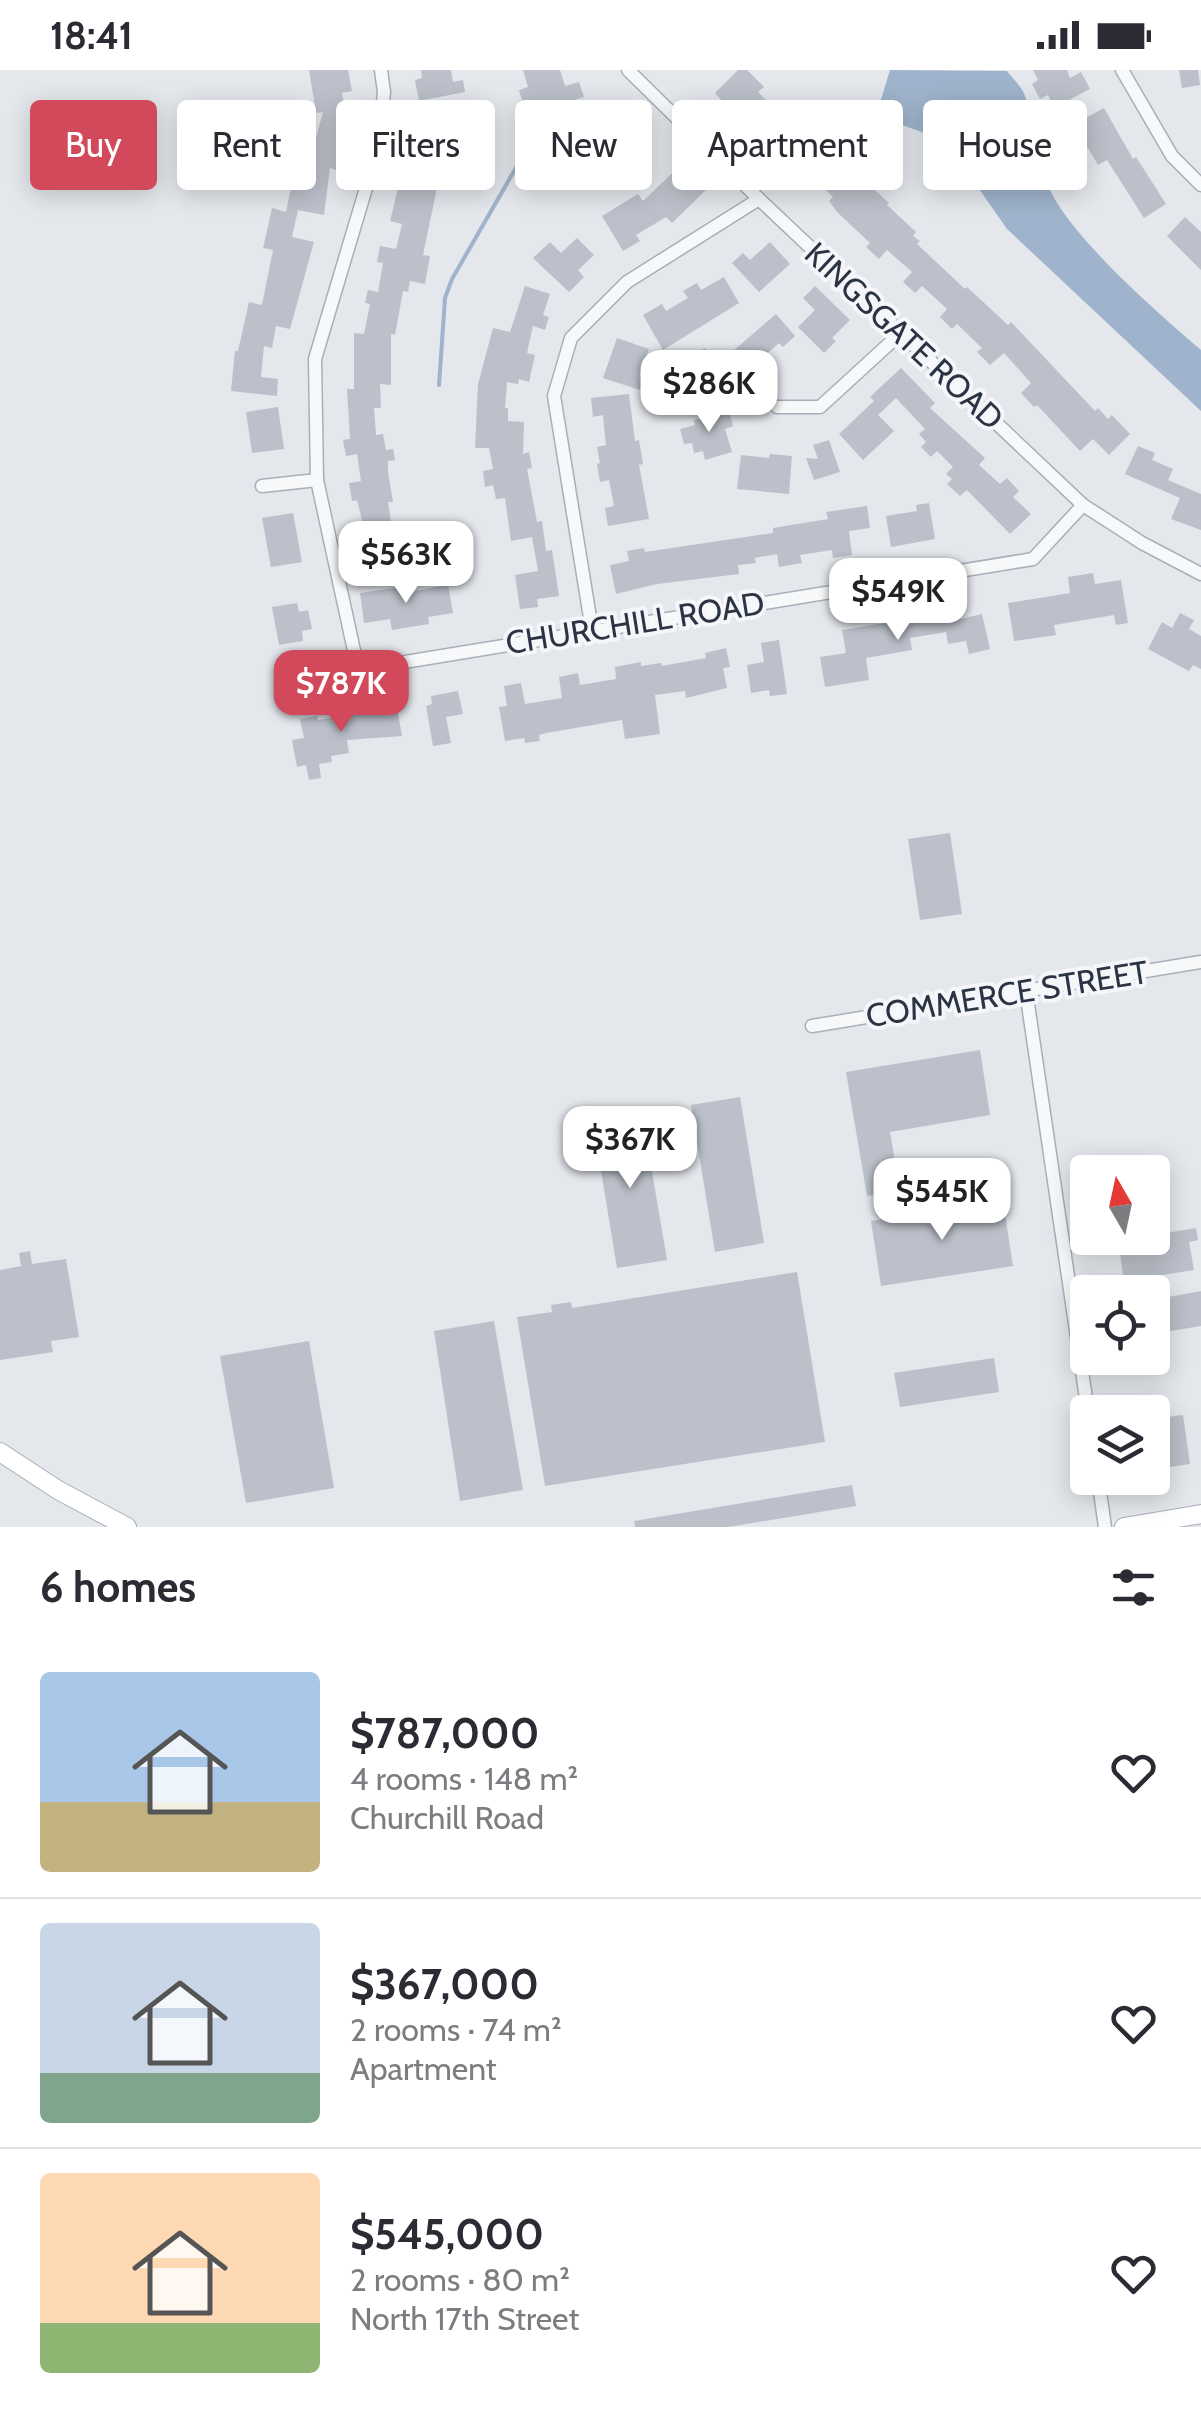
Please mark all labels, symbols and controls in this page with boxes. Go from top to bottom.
text: 18:41 [50,12,133,59]
chip: Buy [30,100,157,190]
chip: Rent [177,100,316,190]
chip: Filters [336,100,495,190]
chip: New [515,100,652,190]
chip: Apartment [672,100,903,190]
chip: House [923,100,1087,190]
street label: KINGSGATE ROAD [797,234,1012,438]
pin: $286K [639,350,779,435]
text: $286K [663,363,755,402]
pin: $563K [336,521,476,606]
text: $563K [360,534,452,573]
pin: $549K [828,558,968,643]
text: $549K [851,571,945,610]
street label: CHURCHILL ROAD [503,583,767,662]
pin: $787K [271,650,411,735]
text: $787K [296,663,386,702]
street label: COMMERCE STREET [863,952,1151,1035]
pin: $367K [560,1106,700,1191]
text: $367K [585,1119,675,1158]
north arrow [1070,1155,1170,1255]
map controls [1070,1155,1170,1495]
pin: $545K [872,1158,1012,1243]
text: $545K [896,1171,988,1210]
button: locate [1070,1275,1170,1375]
button: layers [1070,1395,1170,1495]
icon: filters [1106,1560,1161,1615]
text: 6 homes [40,1561,196,1613]
text: $787,000 [350,1707,539,1759]
icon: home [120,1712,240,1832]
icon: heart [1106,1745,1161,1800]
text: 4 rooms · 148 m² [350,1759,578,1798]
text: Churchill Road [350,1798,544,1837]
text: $367,000 [350,1958,539,2010]
icon: home [120,1963,240,2083]
icon: heart [1106,1996,1161,2051]
text: 2 rooms · 74 m² [350,2010,562,2049]
text: Apartment [350,2049,497,2088]
text: $545,000 [350,2208,544,2260]
icon: home [120,2213,240,2333]
icon: heart [1106,2246,1161,2301]
text: 2 rooms · 80 m² [350,2260,570,2299]
text: North 17th Street [350,2299,579,2338]

